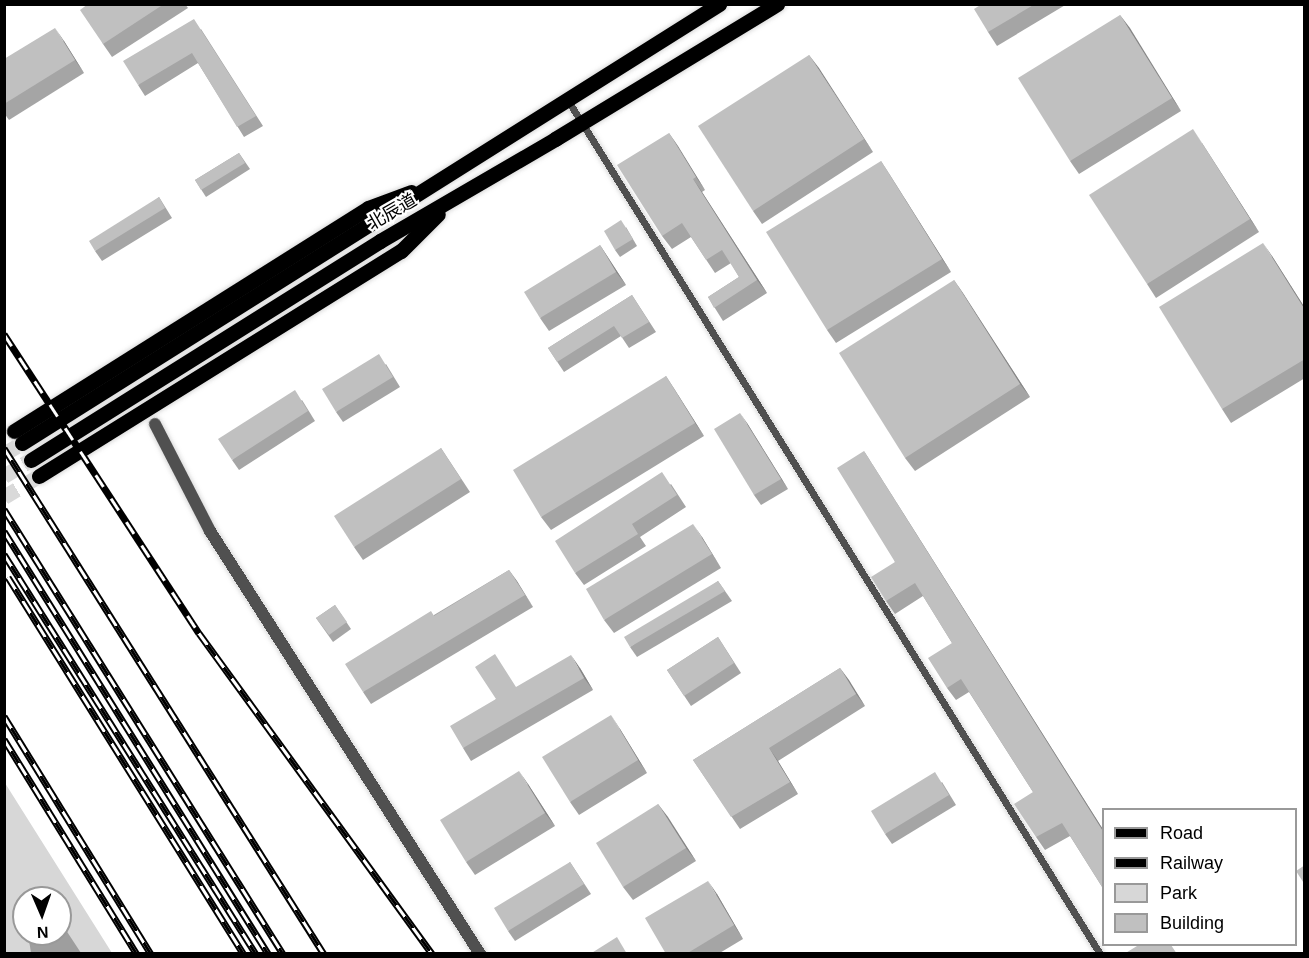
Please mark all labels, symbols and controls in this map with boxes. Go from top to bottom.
street label: 北辰道 [363,189,421,235]
legend [1102,808,1297,946]
text: Road [1160,823,1203,843]
text: Railway [1160,853,1223,873]
text: Park [1160,883,1197,903]
north arrow [12,886,72,946]
text: Building [1160,913,1224,933]
text: N [37,924,49,941]

